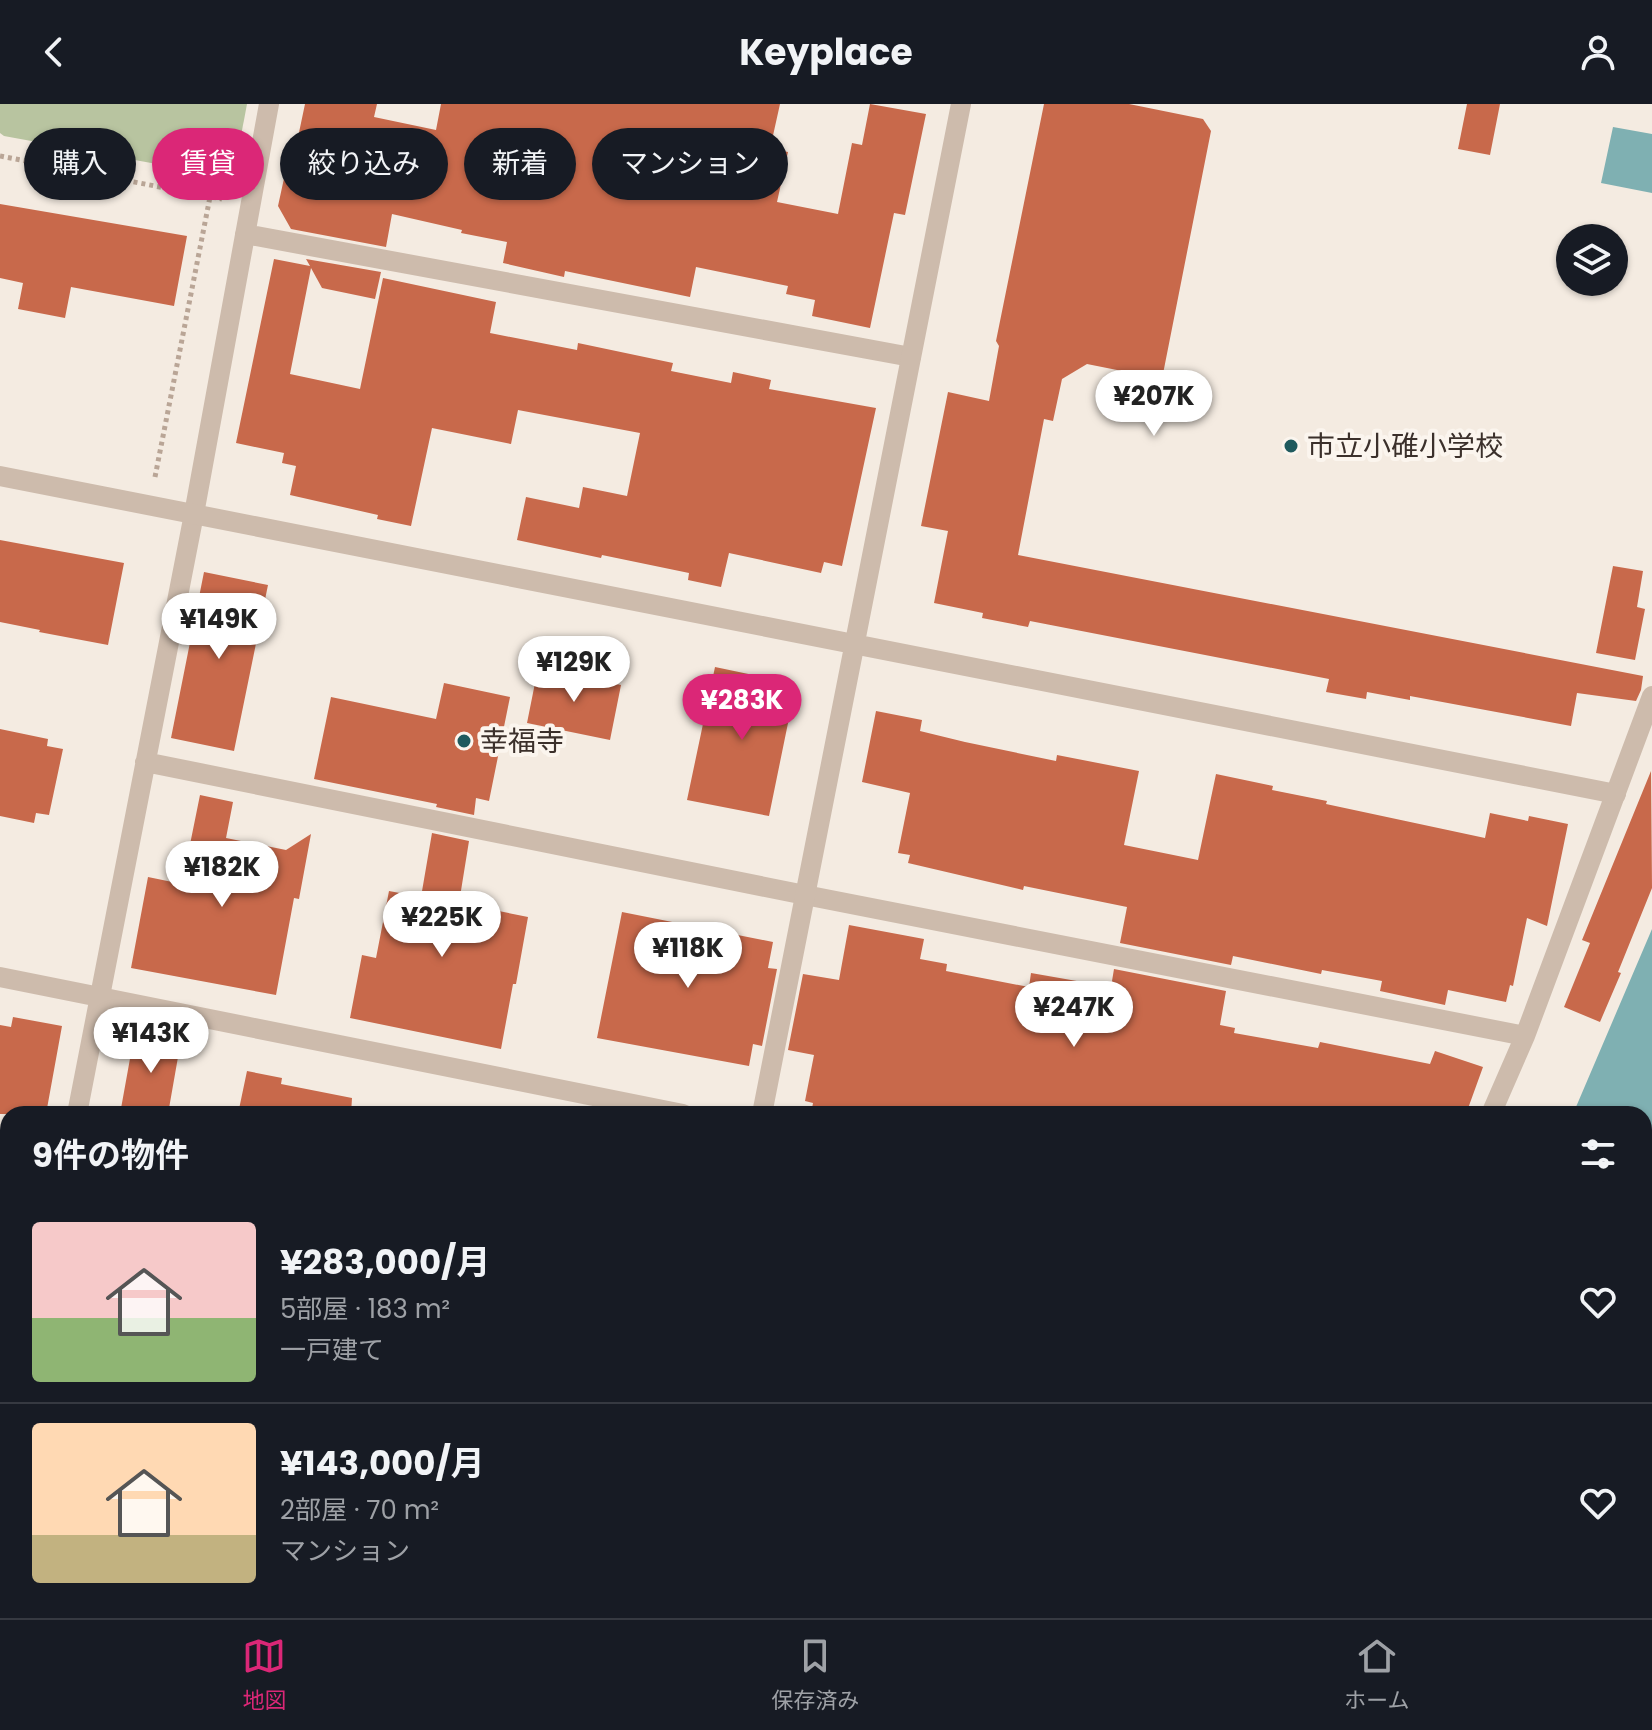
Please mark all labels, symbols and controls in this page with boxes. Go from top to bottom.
text: Keyplace [739,27,913,78]
icon: back [32,30,76,74]
icon: person [1576,30,1620,74]
chip: 購入 [24,128,136,200]
chip: 賃貸 [152,128,264,200]
chip: 絞り込み [280,128,448,200]
chip: 新着 [464,128,576,200]
chip: マンション [592,128,788,200]
map controls [1556,224,1628,296]
button: layers [1556,224,1628,296]
pin: ¥207K [1098,370,1210,438]
text: ¥207K [1113,378,1195,414]
place label: 市立小碓小学校 [1307,427,1503,466]
marker: 市立小碓小学校 [1282,437,1300,455]
pin: ¥149K [163,593,275,661]
text: ¥149K [180,601,258,637]
pin: ¥129K [518,636,630,704]
text: ¥129K [536,644,612,680]
pin: ¥283K [686,674,798,742]
text: ¥283K [701,682,784,718]
place label: 幸福寺 [480,722,564,761]
marker: 幸福寺 [455,732,473,750]
pin: ¥182K [166,841,278,909]
text: ¥182K [183,849,261,885]
pin: ¥225K [386,891,498,959]
text: ¥225K [401,899,483,935]
pin: ¥118K [632,922,744,990]
text: ¥118K [652,930,724,966]
pin: ¥247K [1018,981,1130,1049]
text: ¥247K [1033,989,1115,1025]
pin: ¥143K [95,1007,207,1075]
text: ¥143K [112,1015,190,1051]
text: 9件の物件 [32,1131,189,1179]
icon: filters [1576,1132,1620,1176]
text: ¥283,000/月 [280,1238,491,1286]
icon: home [96,1254,192,1350]
icon: heart [1576,1280,1620,1324]
text: 5部屋 · 183 m² [280,1291,450,1327]
text: 一戸建て [280,1332,384,1368]
text: ¥143,000/月 [280,1439,485,1487]
icon: home [96,1455,192,1551]
icon: heart [1576,1481,1620,1525]
text: 2部屋 · 70 m² [280,1492,439,1528]
text: マンション [280,1533,410,1569]
tab: 地図 [242,1634,286,1717]
tab: 保存済み [771,1634,859,1717]
tab: ホーム [1344,1634,1410,1717]

